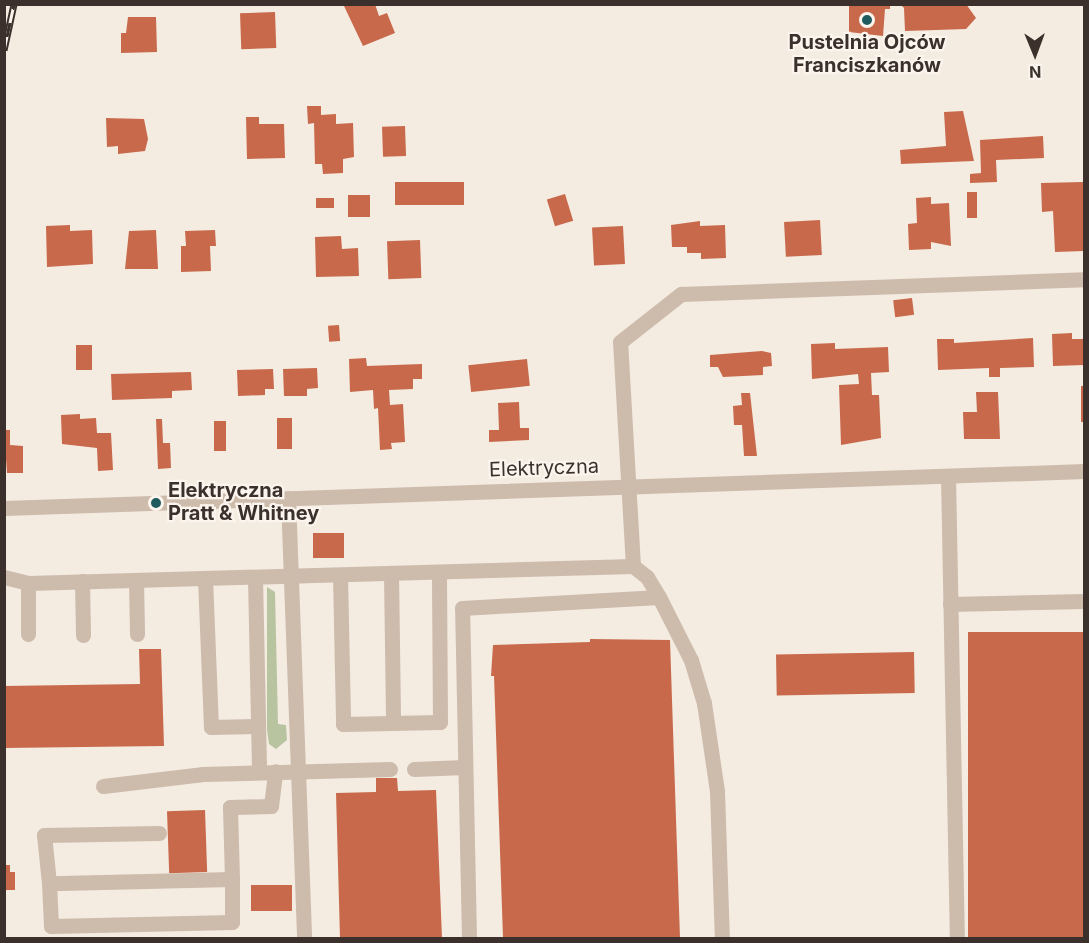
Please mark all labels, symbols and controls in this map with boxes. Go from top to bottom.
marker: Pustelnia Ojców Franciszkanów [860,13,874,27]
north arrow [1005,24,1065,84]
place label: Pustelnia Ojców Franciszkanów [789,30,945,77]
text: N [1029,62,1042,82]
street label: Elektryczna [489,454,599,482]
place label: Elektryczna Pratt & Whitney [168,479,319,526]
marker: Elektryczna Pratt & Whitney [149,496,163,510]

